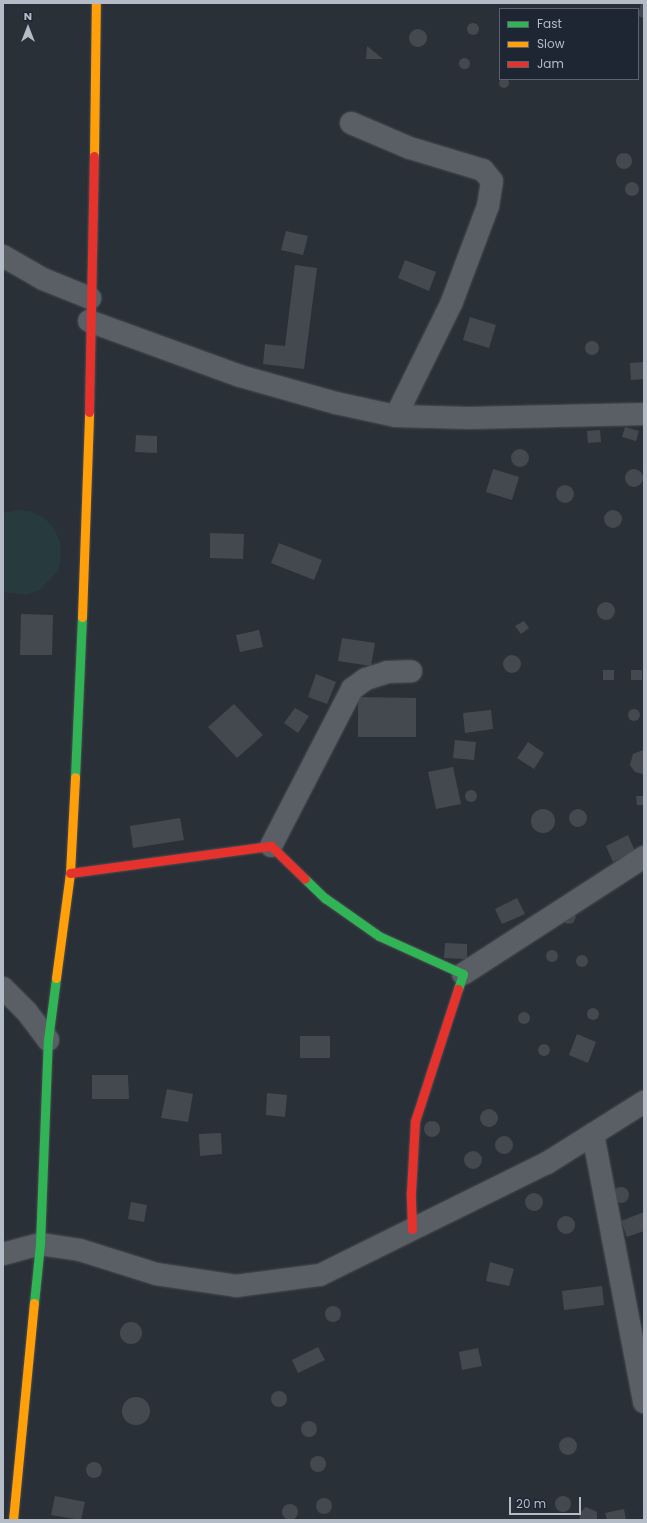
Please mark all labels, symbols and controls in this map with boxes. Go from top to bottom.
north arrow [8,8,48,48]
text: N [24,8,32,24]
legend [499,8,639,80]
text: Fast [537,15,562,32]
text: Slow [537,35,565,52]
text: Jam [537,55,564,72]
scale bar [511,1489,583,1515]
text: 20 m [516,1495,546,1512]

